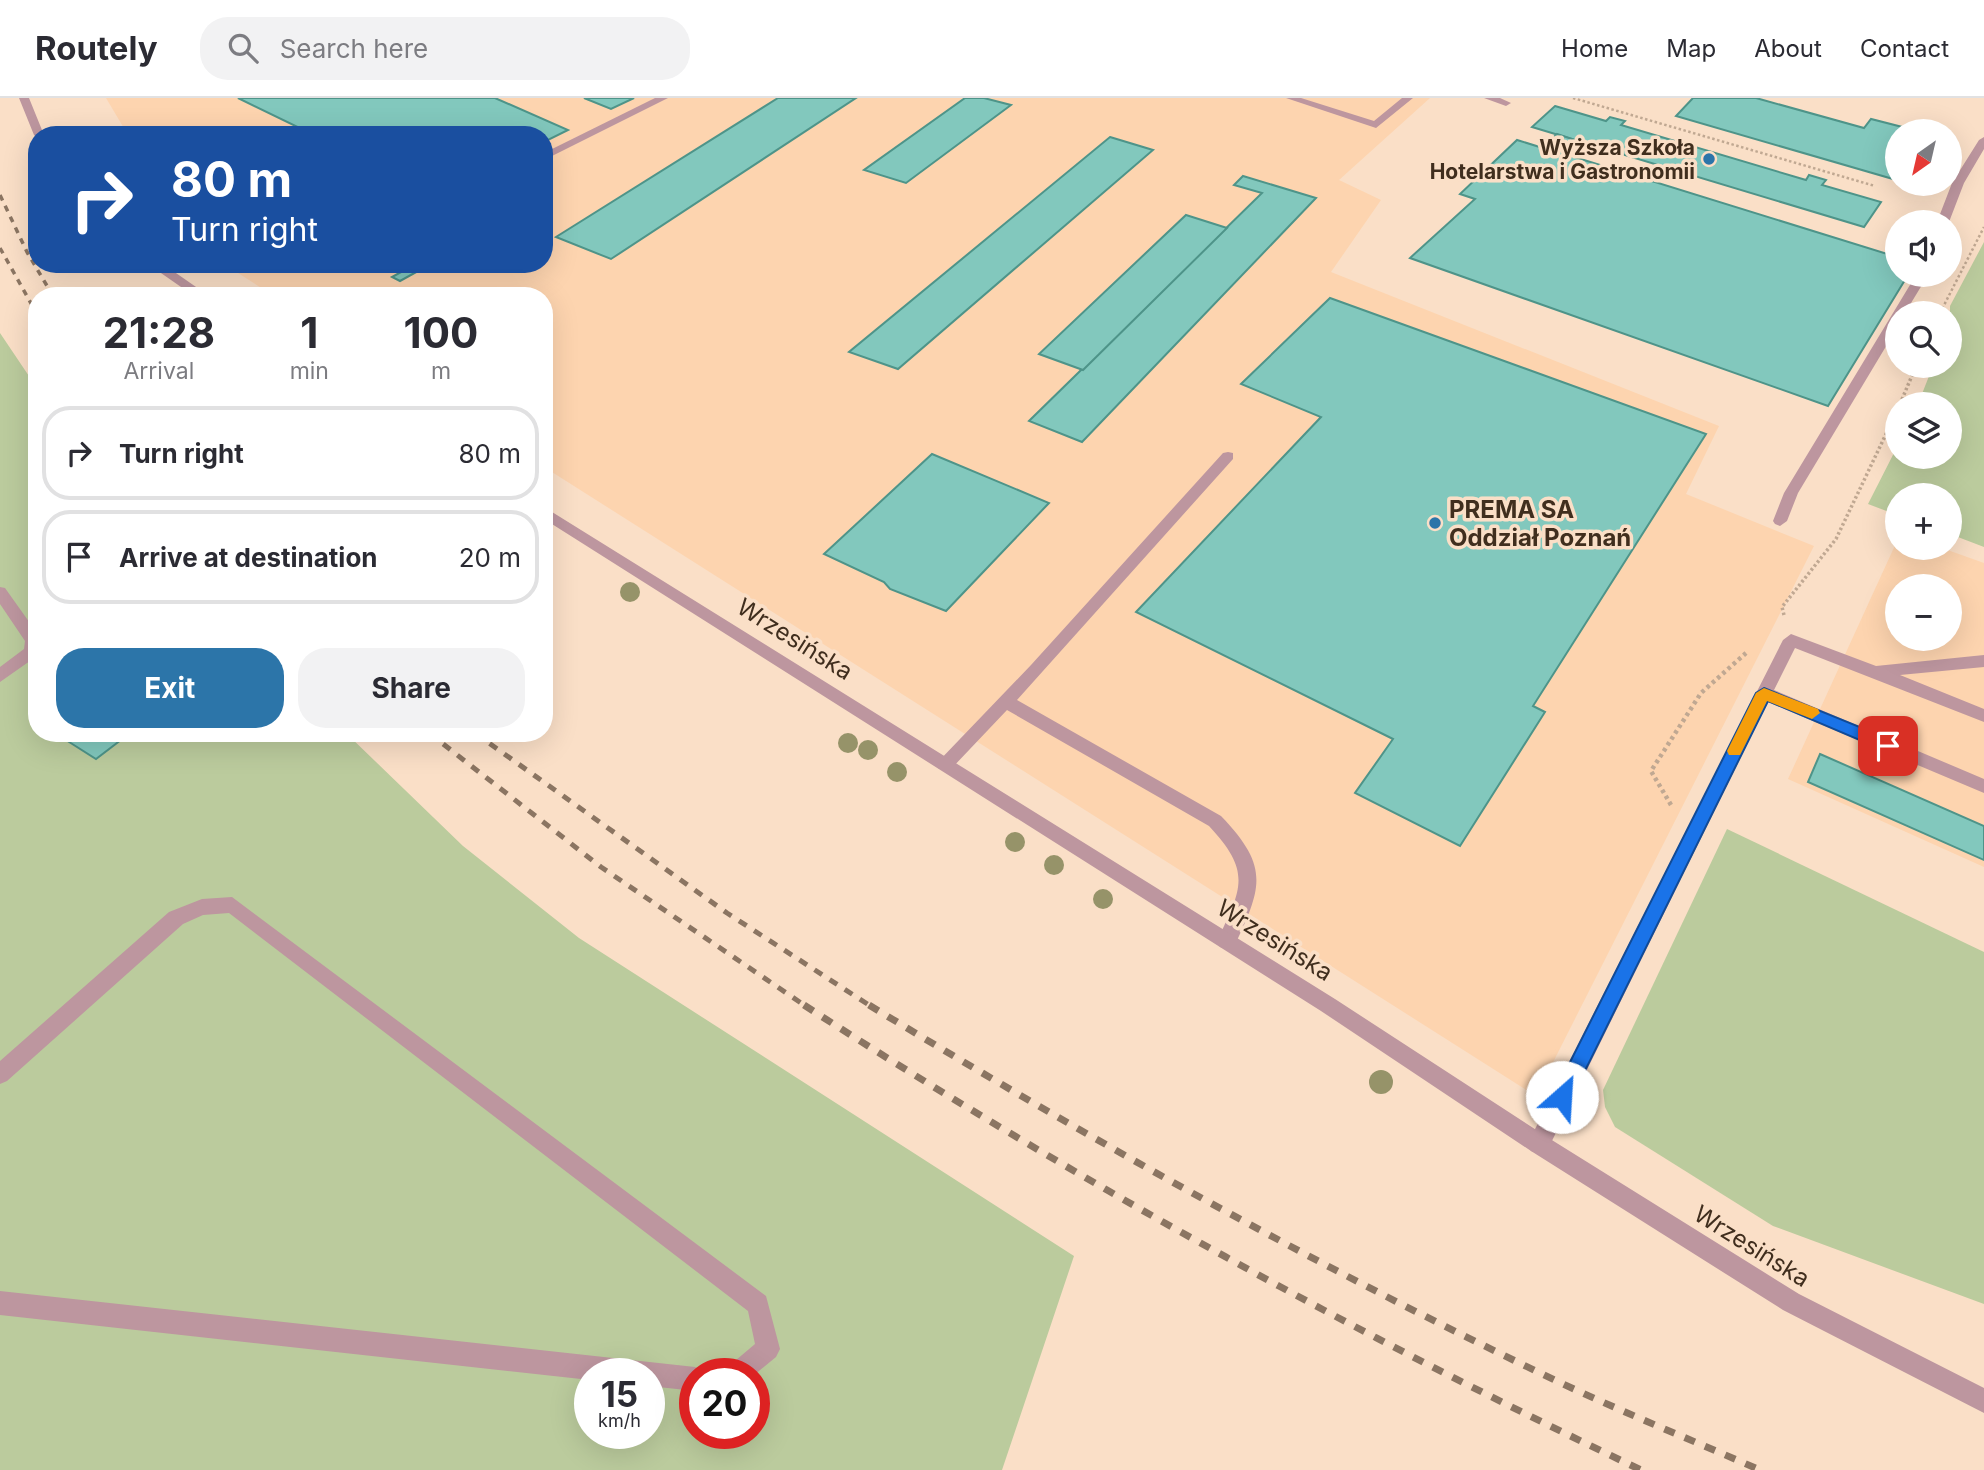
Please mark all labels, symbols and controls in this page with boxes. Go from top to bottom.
search box [200,17,690,80]
text: Routely [35,28,158,68]
icon: search [224,29,262,67]
text: Search here [280,33,428,64]
text: Home [1561,34,1628,63]
text: Map [1666,34,1716,63]
text: About [1754,34,1822,63]
text: Contact [1860,34,1949,63]
north arrow [1885,119,1962,196]
map controls [1885,119,1962,651]
place label: Wyższa Szkoła Hotelarstwa i Gastronomii [1430,135,1695,184]
text: 80 m [171,150,292,209]
marker: Wyższa Szkoła Hotelarstwa i Gastronomii [1701,151,1717,167]
icon: right [56,154,147,245]
text: Turn right [171,210,318,249]
button: sound [1885,210,1962,287]
button: search [1885,301,1962,378]
text: 21:28 [103,307,215,358]
text: 1 [300,307,318,358]
text: 100 [404,307,478,358]
text: Arrival [123,357,194,385]
text: min [290,357,329,385]
text: m [431,357,451,385]
button: layers [1885,392,1962,469]
icon: right [60,434,98,472]
text: Turn right [119,438,244,469]
text: 80 m [458,438,521,469]
button: + [1885,483,1962,560]
place label: PREMA SA Oddział Poznań [1449,495,1631,552]
marker: PREMA SA Oddział Poznań [1427,515,1443,531]
icon: arrive [60,538,98,576]
text: Arrive at destination [119,542,378,573]
text: 20 m [459,542,521,573]
button: − [1885,574,1962,651]
street label: Wrzesińska [732,592,858,686]
button: Exit [56,648,284,728]
button: Share [298,648,525,728]
pin [1858,716,1918,776]
icon: arrive [1869,727,1907,765]
street label: Wrzesińska [1212,893,1338,987]
position arrow [1525,1060,1599,1134]
street label: Wrzesińska [1689,1199,1815,1293]
speed limit sign: 20 [679,1358,770,1449]
text: 15 [601,1373,638,1415]
text: km/h [598,1410,641,1431]

